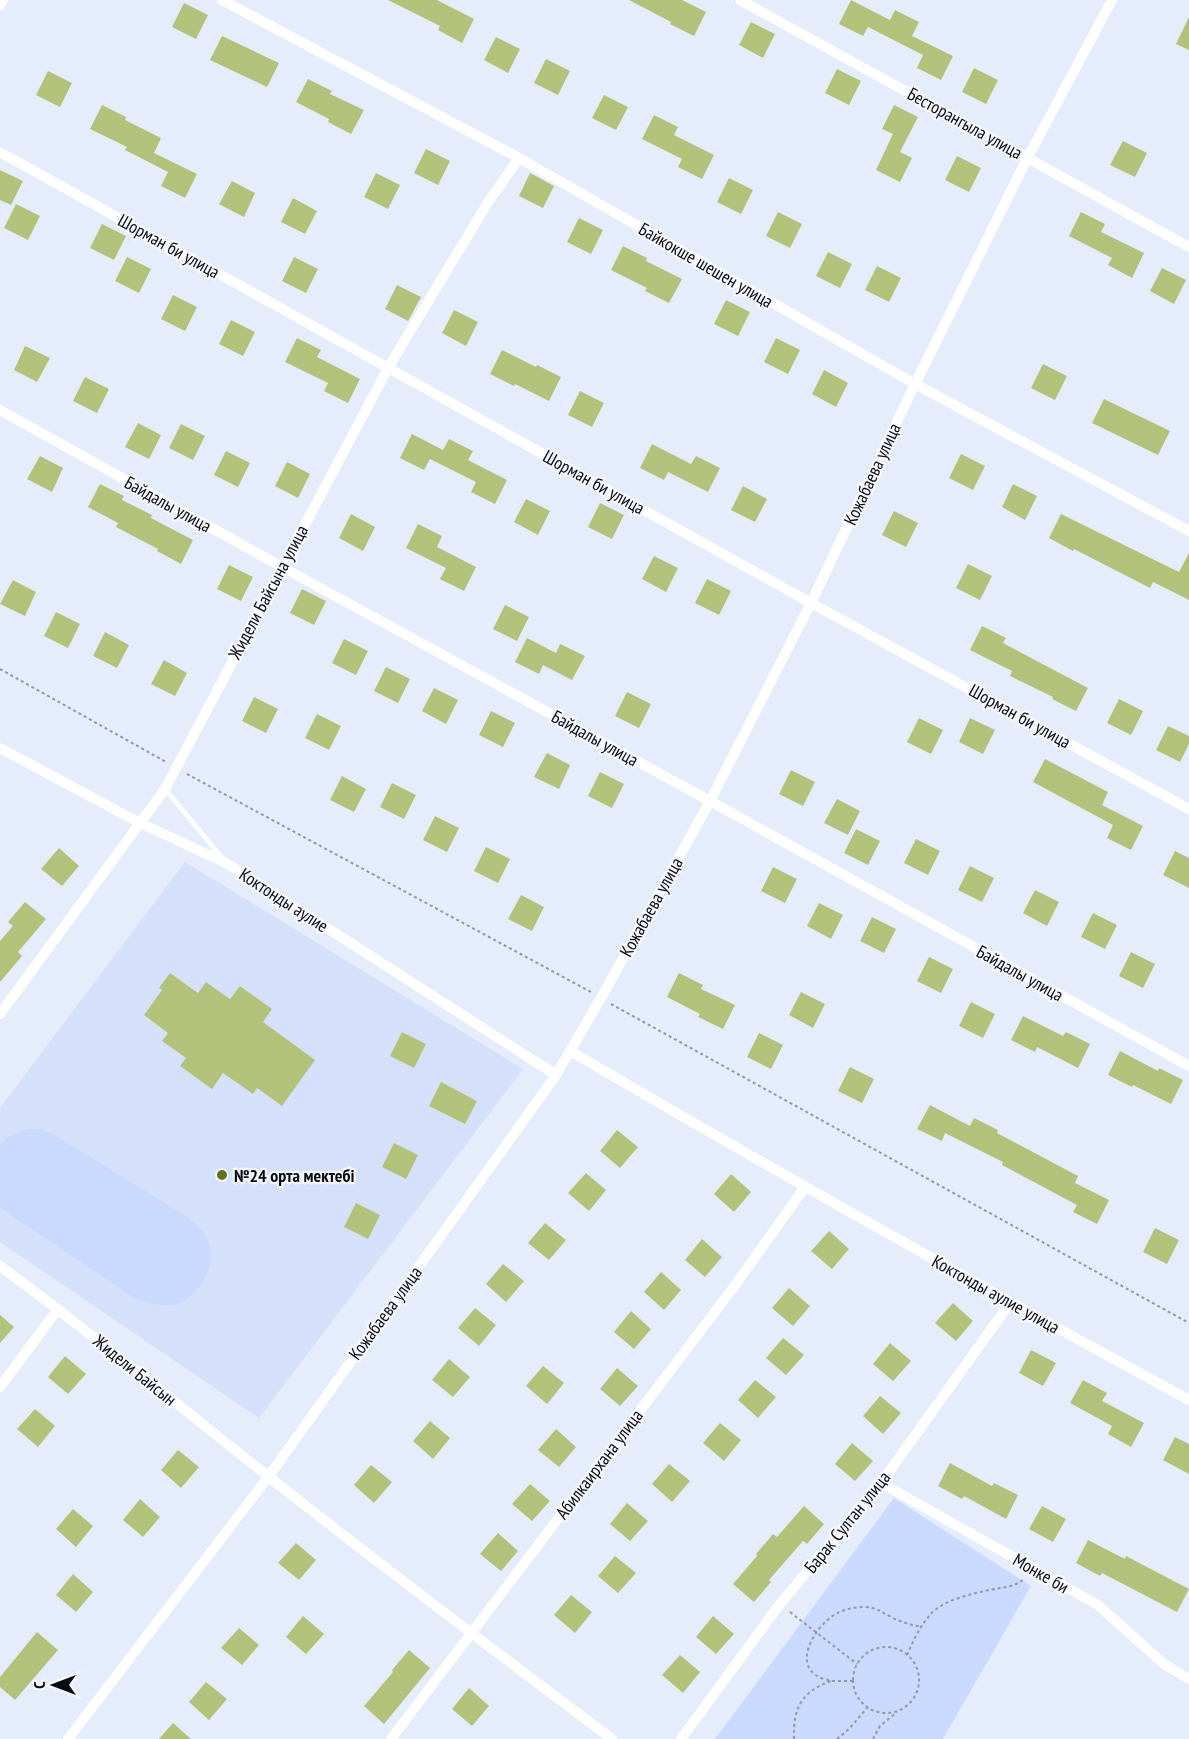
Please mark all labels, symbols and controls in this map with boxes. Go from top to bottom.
street label: Бесторангыла улица [904,82,1026,164]
street label: Шорман би улица [114,209,224,283]
street label: Байкокше шешен улица [635,217,777,313]
street label: Кожабаева улица [838,419,906,529]
street label: Шорман би улица [539,445,649,519]
street label: Байдалы улица [120,471,216,537]
street label: Жидели Байсына улица [222,521,313,664]
street label: Шорман би улица [965,679,1075,753]
street label: Байдалы улица [547,705,643,771]
street label: Кожабаева улица [614,853,688,961]
street label: Коктонды аулие [235,863,333,937]
street label: Байдалы улица [972,940,1068,1006]
place label: №24 орта мектебі [234,1164,355,1187]
marker: №24 орта мектебі [215,1168,229,1182]
street label: Коктонды аулие улица [928,1249,1064,1339]
street label: Кожабаева улица [343,1262,427,1364]
street label: Жидели Байсын [88,1329,181,1411]
street label: Абилкаирхана улица [550,1405,648,1523]
street label: Барак Султан улица [799,1466,895,1578]
street label: Монке би [1009,1548,1073,1598]
north arrow [24,1655,84,1715]
text: С [29,1681,49,1689]

